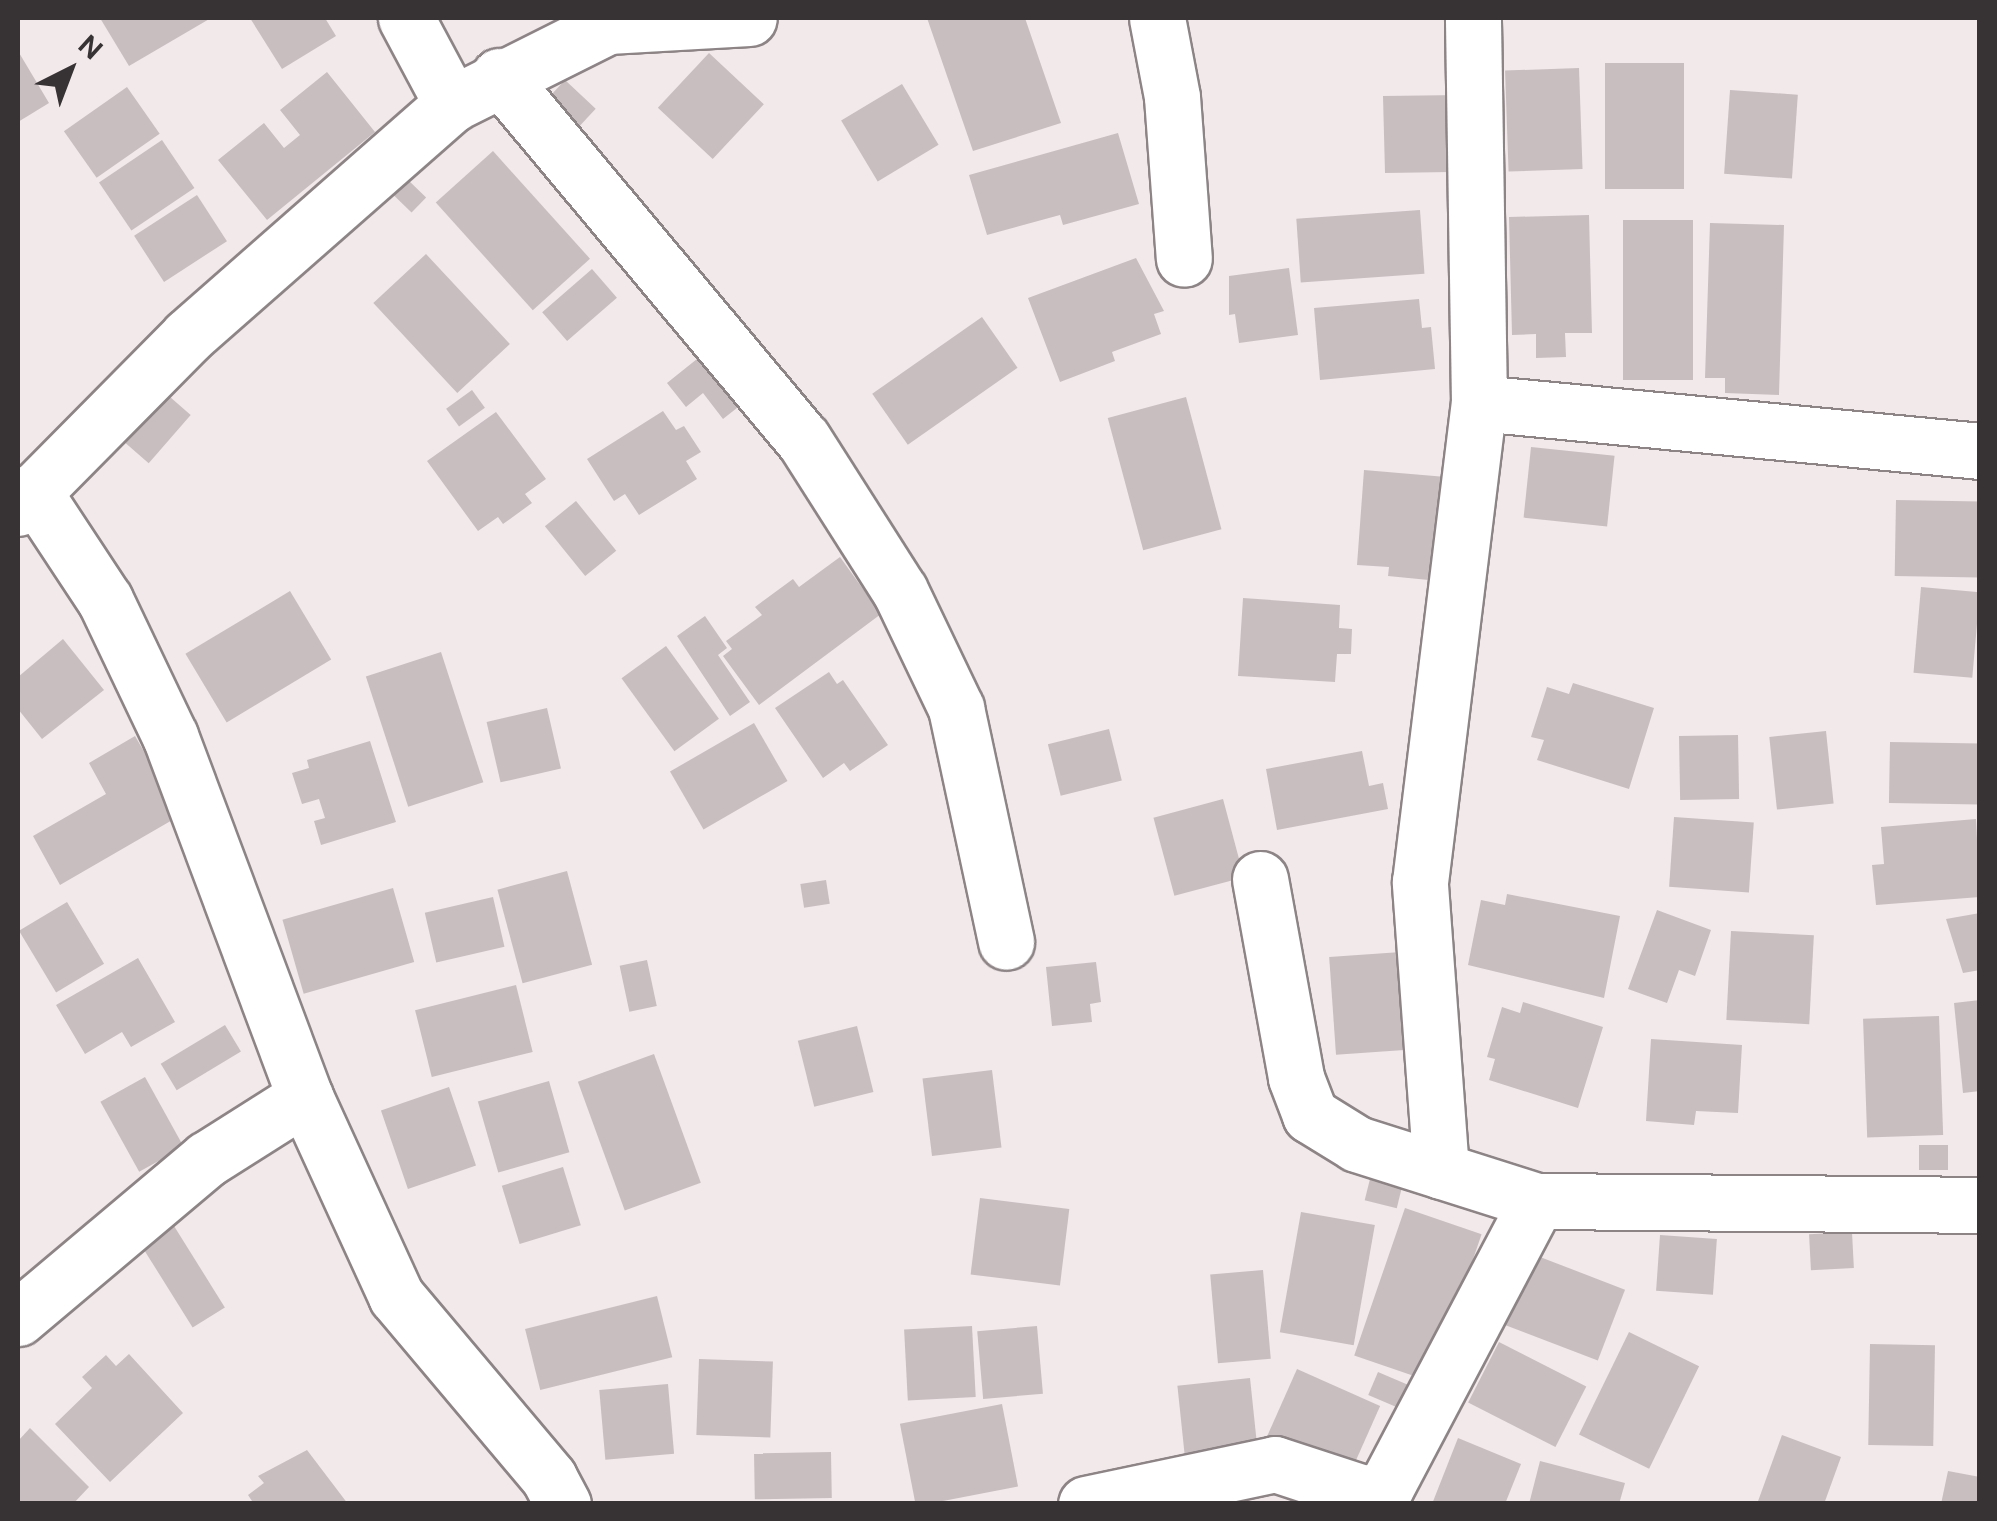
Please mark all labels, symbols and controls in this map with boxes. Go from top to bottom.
north arrow [20,20,120,120]
text: N [70,27,110,68]

